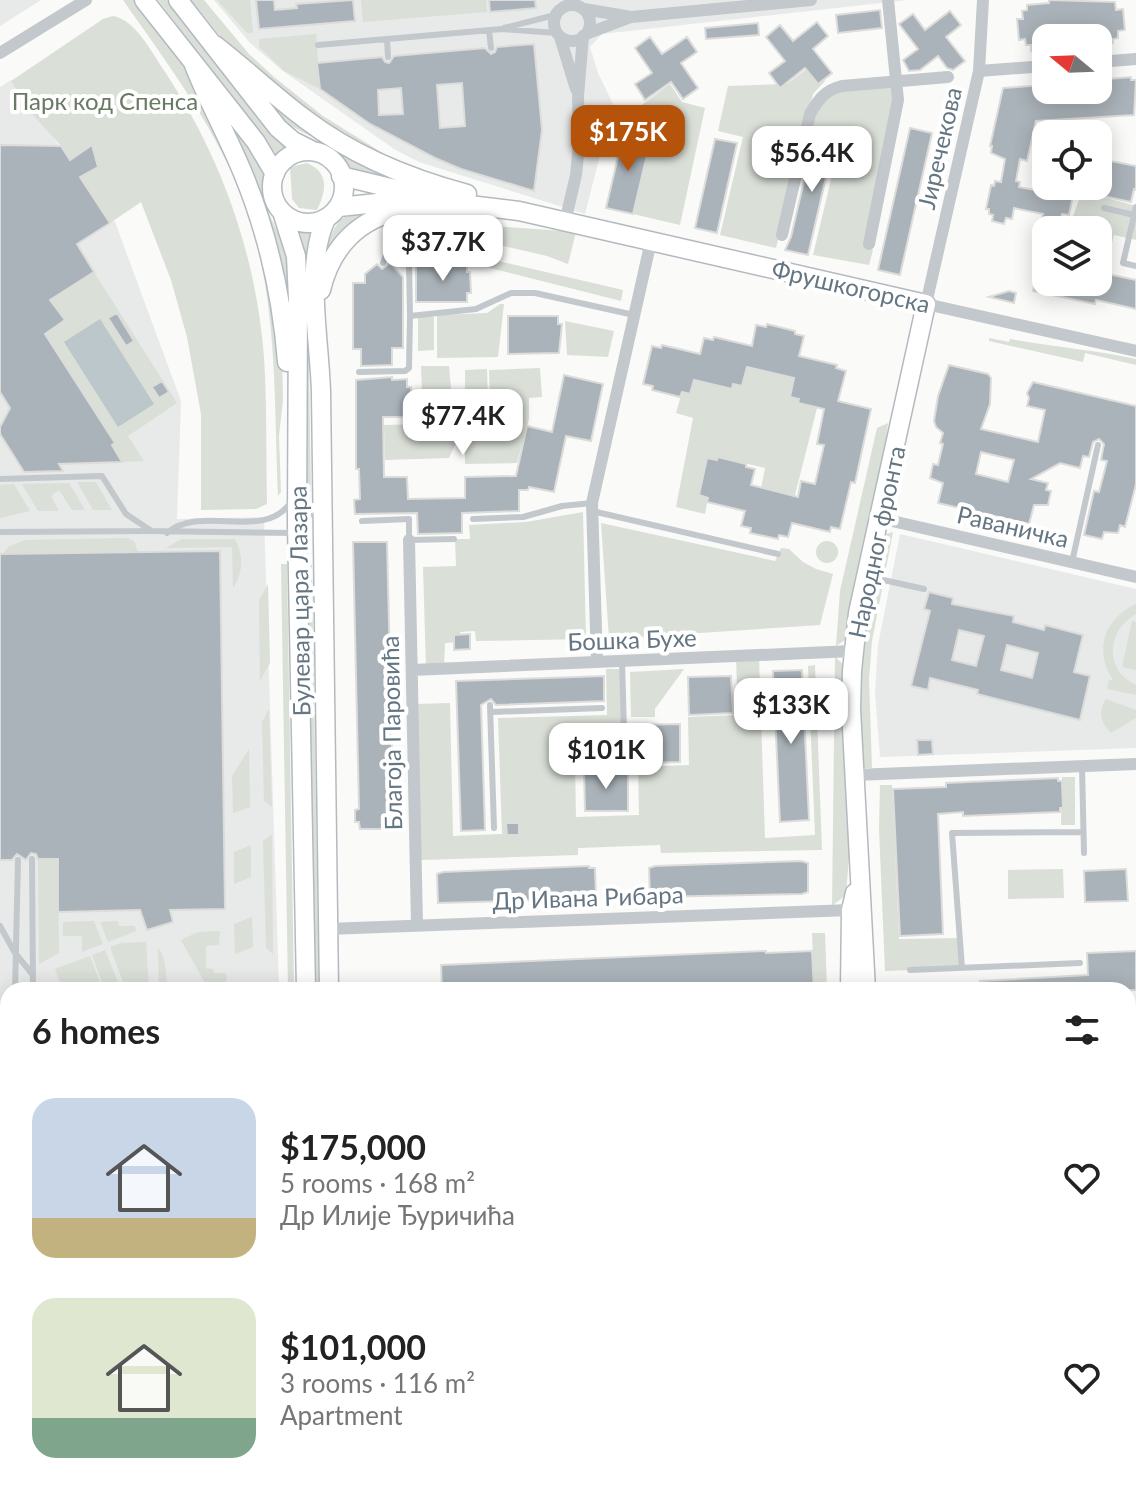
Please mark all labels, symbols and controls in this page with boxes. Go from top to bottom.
north arrow [1032,24,1112,104]
map controls [1032,24,1112,296]
street label: Јиречекова [911,84,967,212]
park label: Парк код Спенса [12,86,198,115]
pin: $175K [572,105,684,173]
text: $175K [589,115,667,147]
button: locate [1032,120,1112,200]
pin: $56.4K [747,126,877,194]
text: $56.4K [770,136,854,168]
pin: $37.7K [378,215,508,283]
button: layers [1032,216,1112,296]
text: $37.7K [401,225,485,257]
street label: Фрушкогорска [769,254,933,318]
pin: $77.4K [398,389,528,457]
text: $77.4K [421,399,505,431]
street label: Народног фронта [841,443,911,641]
street label: Булевар цара Лазара [282,485,316,717]
street label: Раваничка [954,499,1072,553]
street label: Бошка Бухе [567,622,697,656]
street label: Благоја Паровића [375,635,407,831]
pin: $133K [735,678,847,746]
text: $133K [752,688,830,720]
pin: $101K [550,723,662,791]
text: $101K [567,733,645,765]
street label: Др Ивана Рибара [492,879,684,915]
icon: filters [1060,1008,1104,1052]
text: 6 homes [32,1010,160,1051]
text: $175,000 [280,1126,426,1167]
icon: home [96,1130,192,1226]
icon: heart [1060,1156,1104,1200]
text: 5 rooms · 168 m² [280,1167,475,1199]
text: Др Илије Ђуричића [280,1199,515,1231]
text: $101,000 [280,1326,426,1367]
icon: home [96,1330,192,1426]
icon: heart [1060,1356,1104,1400]
text: 3 rooms · 116 m² [280,1367,475,1399]
text: Apartment [280,1399,403,1431]

